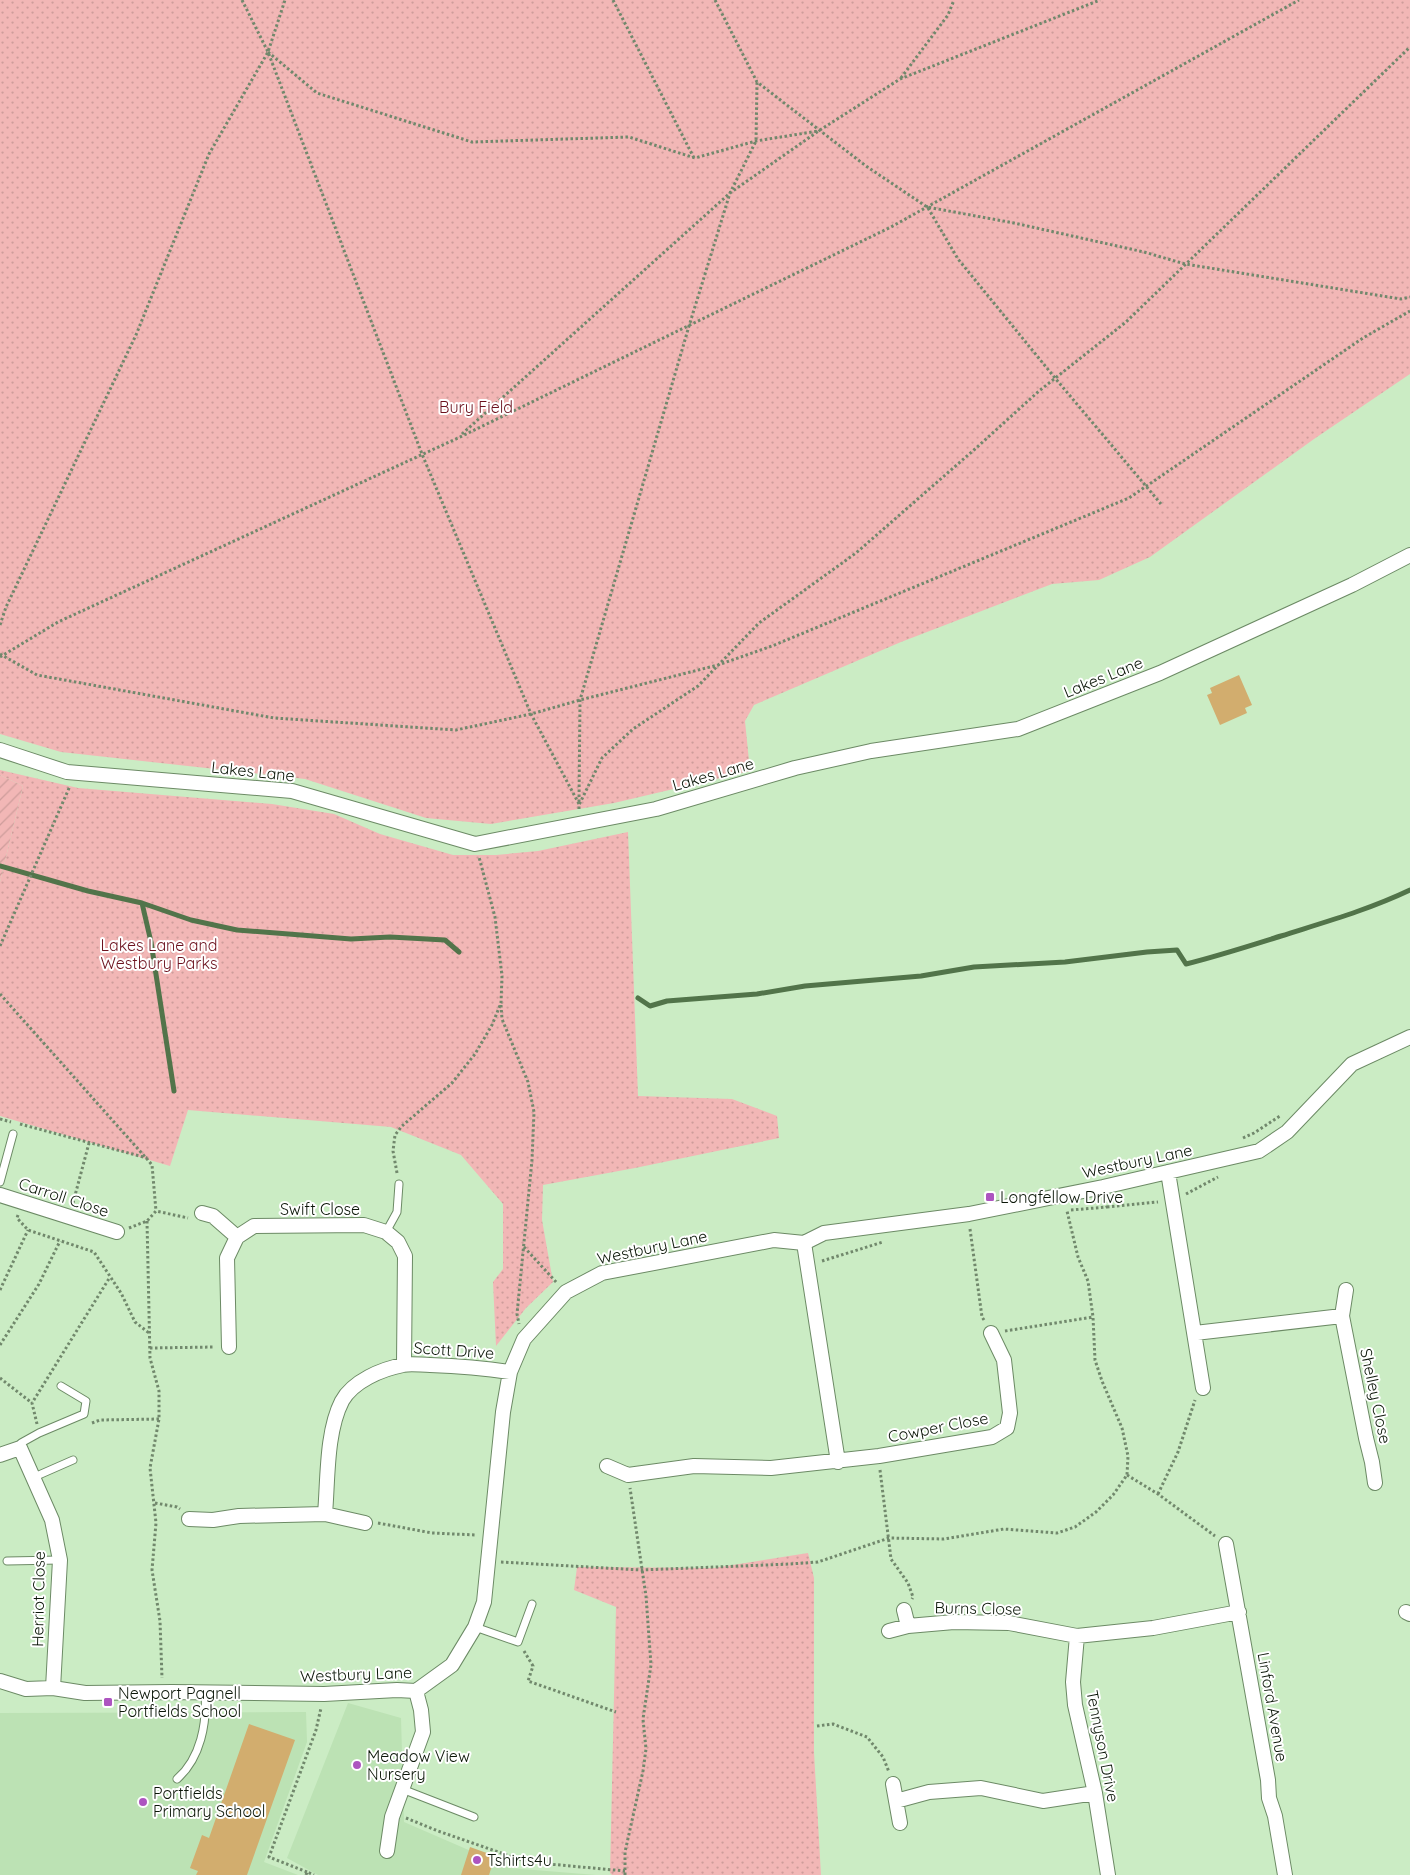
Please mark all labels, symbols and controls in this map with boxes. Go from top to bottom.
park label: Bury Field [439,397,513,417]
street label: Lakes Lane [1060,652,1146,702]
street label: Lakes Lane [670,753,756,795]
street label: Lakes Lane [210,757,296,785]
park label: Lakes Lane and Westbury Parks [101,935,217,973]
street label: Westbury Lane [1080,1140,1194,1182]
street label: Carroll Close [16,1173,112,1221]
place label: Longfellow Drive [1000,1187,1123,1207]
marker: Longfellow Drive [984,1191,996,1203]
street label: Swift Close [280,1199,360,1219]
street label: Westbury Lane [595,1226,709,1268]
street label: Scott Drive [413,1337,495,1363]
street label: Shelley Close [1356,1347,1396,1445]
street label: Cowper Close [886,1407,990,1447]
street label: Herriot Close [27,1551,49,1647]
street label: Burns Close [934,1597,1022,1619]
street label: Linford Avenue [1254,1651,1292,1763]
street label: Westbury Lane [300,1662,412,1686]
place label: Newport Pagnell Portfields School [118,1683,241,1721]
street label: Tennyson Drive [1082,1688,1124,1804]
marker: Newport Pagnell Portfields School [102,1696,114,1708]
place label: Meadow View Nursery [367,1746,470,1784]
marker: Meadow View Nursery [351,1759,363,1771]
place label: Portfields Primary School [153,1783,265,1821]
marker: Portfields Primary School [137,1796,149,1808]
place label: Tshirts4u [487,1850,552,1870]
marker: Tshirts4u [471,1854,483,1866]

